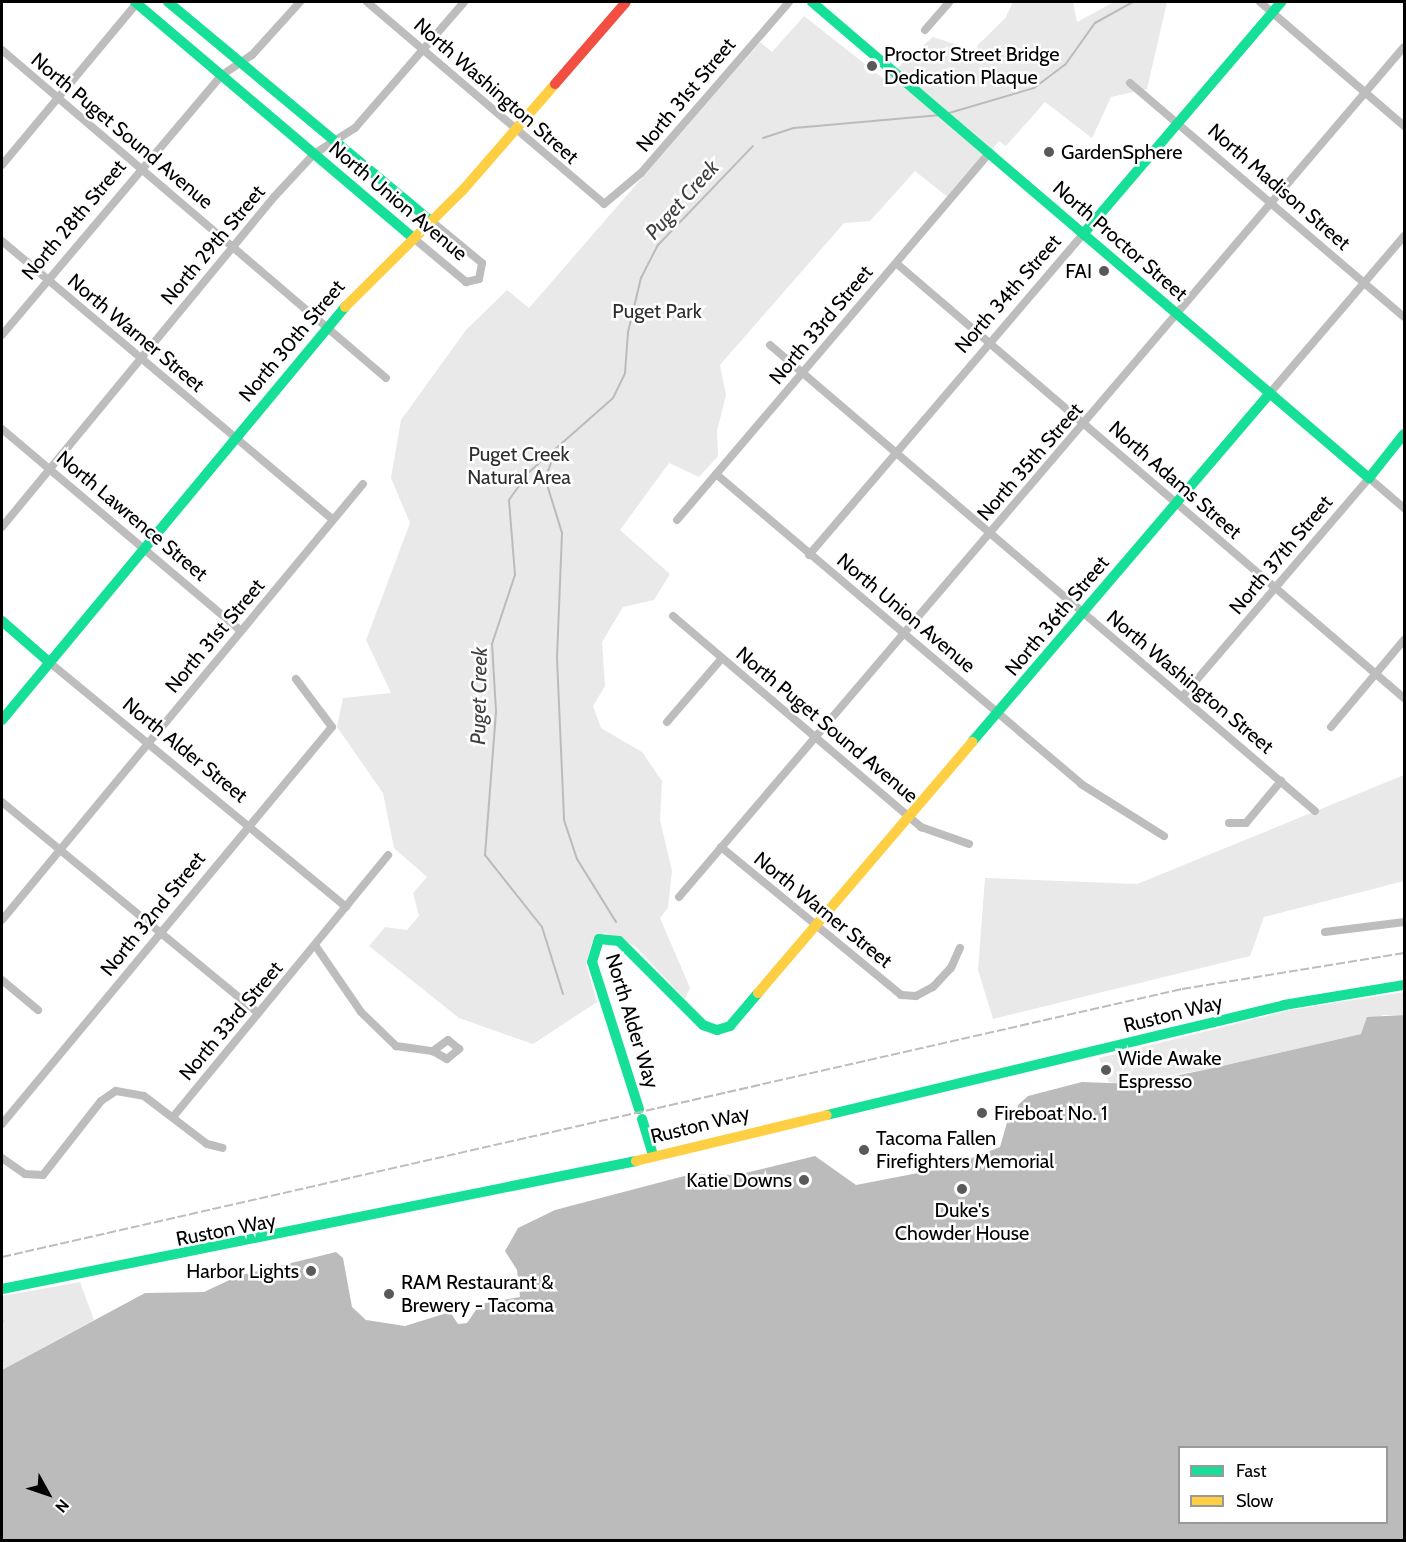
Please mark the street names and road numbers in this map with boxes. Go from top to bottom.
street label: North Washington Street [409,13,583,169]
street label: North 31st Street [631,33,741,157]
street label: North Puget Sound Avenue [26,48,218,214]
street label: North Madison Street [1203,119,1355,255]
street label: North Union Avenue [324,136,472,266]
street label: North 28th Street [17,155,131,285]
street label: North Proctor Street [1048,176,1192,306]
street label: North 29th Street [156,180,270,310]
street label: North 34th Street [950,230,1066,358]
street label: North 33rd Street [764,261,878,389]
street label: North Warner Street [63,269,209,397]
street label: North 30th Street [234,275,350,407]
street label: North 35th Street [972,398,1088,526]
street label: North Adams Street [1104,416,1246,544]
street label: North Lawrence Street [52,446,212,586]
street label: North 37th Street [1224,491,1338,619]
street label: North Union Avenue [832,548,980,678]
street label: North 36th Street [1000,551,1114,681]
street label: North 31st Street [160,574,270,698]
street label: North Washington Street [1102,605,1278,759]
street label: North Puget Sound Avenue [731,642,923,808]
street label: North Alder Street [118,692,252,808]
street label: North 32nd Street [96,847,210,981]
street label: North Warner Street [749,847,897,973]
street label: North Alder Way [600,951,664,1091]
street label: North 33rd Street [174,957,288,1085]
street label: Ruston Way [1121,990,1225,1038]
street label: Ruston Way [648,1101,752,1149]
street label: Ruston Way [174,1209,278,1251]

